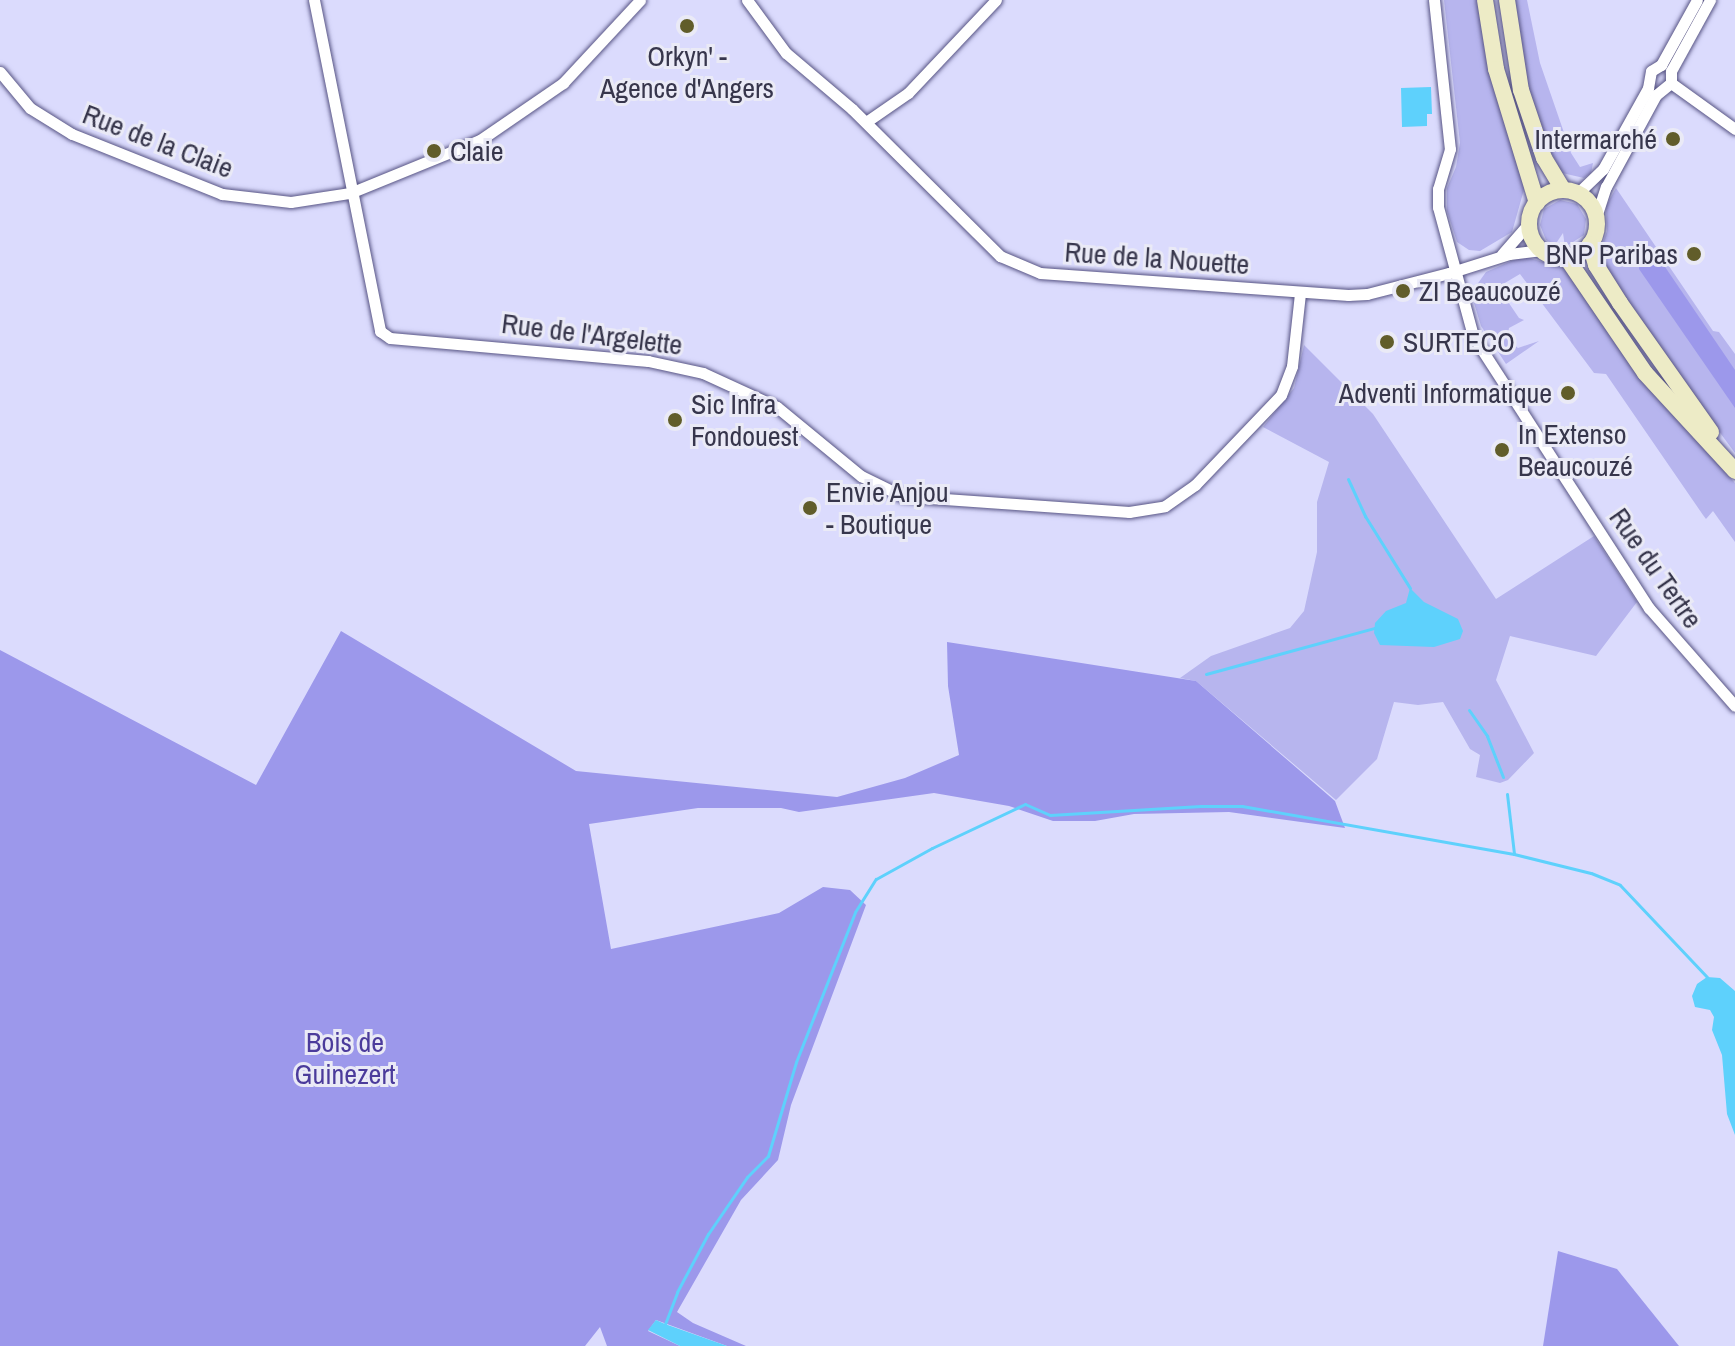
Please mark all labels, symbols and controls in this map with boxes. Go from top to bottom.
marker: Orkyn' - Agence d'Angers [678,17,696,35]
place label: Orkyn' - Agence d'Angers [600,39,774,105]
street label: Rue de la Claie [78,97,238,185]
place label: Intermarché [1535,122,1657,156]
marker: Intermarché [1664,130,1682,148]
place label: Claie [450,134,504,168]
marker: Claie [425,142,443,160]
street label: Rue de la Nouette [1064,235,1250,281]
place label: BNP Paribas [1545,237,1678,271]
marker: BNP Paribas [1685,245,1703,263]
place label: ZI Beaucouzé [1419,274,1561,308]
marker: ZI Beaucouzé [1394,282,1412,300]
street label: Rue de l'Argelette [500,306,684,362]
place label: SURTECO [1403,325,1515,359]
marker: SURTECO [1378,333,1396,351]
place label: Adventi Informatique [1339,376,1552,410]
marker: Adventi Informatique [1559,384,1577,402]
place label: Sic Infra Fondouest [691,387,798,453]
marker: Sic Infra Fondouest [666,411,684,429]
place label: In Extenso Beaucouzé [1518,417,1633,483]
marker: In Extenso Beaucouzé [1493,441,1511,459]
place label: Envie Anjou - Boutique [826,475,950,541]
marker: Envie Anjou - Boutique [801,499,819,517]
street label: Rue du Tertre [1602,501,1710,635]
park label: Bois de Guinezert [295,1025,395,1091]

